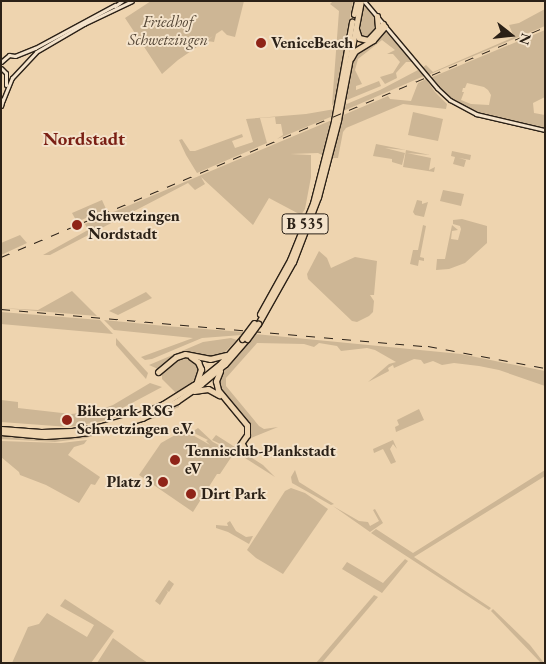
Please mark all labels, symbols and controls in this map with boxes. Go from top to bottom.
north arrow [486,10,536,60]
park label: Friedhof Schwetzingen [128,12,208,50]
text: N [515,31,536,47]
place label: VeniceBeach [271,33,353,53]
marker: VeniceBeach [255,37,267,49]
district label: Nordstadt [43,128,125,150]
place label: Schwetzingen Nordstadt [88,206,180,244]
road number: B 535 [281,212,329,236]
marker: Schwetzingen Nordstadt [70,218,84,232]
place label: Bikepark RSG Schwetzingen e.V. [77,401,194,439]
marker: Bikepark RSG Schwetzingen e.V. [61,414,73,426]
place label: Tennisclub-Plankstadt eV [185,441,336,479]
marker: Tennisclub-Plankstadt eV [169,454,181,466]
place label: Platz 3 [106,472,153,492]
marker: Platz 3 [157,476,169,488]
place label: Dirt Park [201,484,266,504]
marker: Dirt Park [185,488,197,500]

